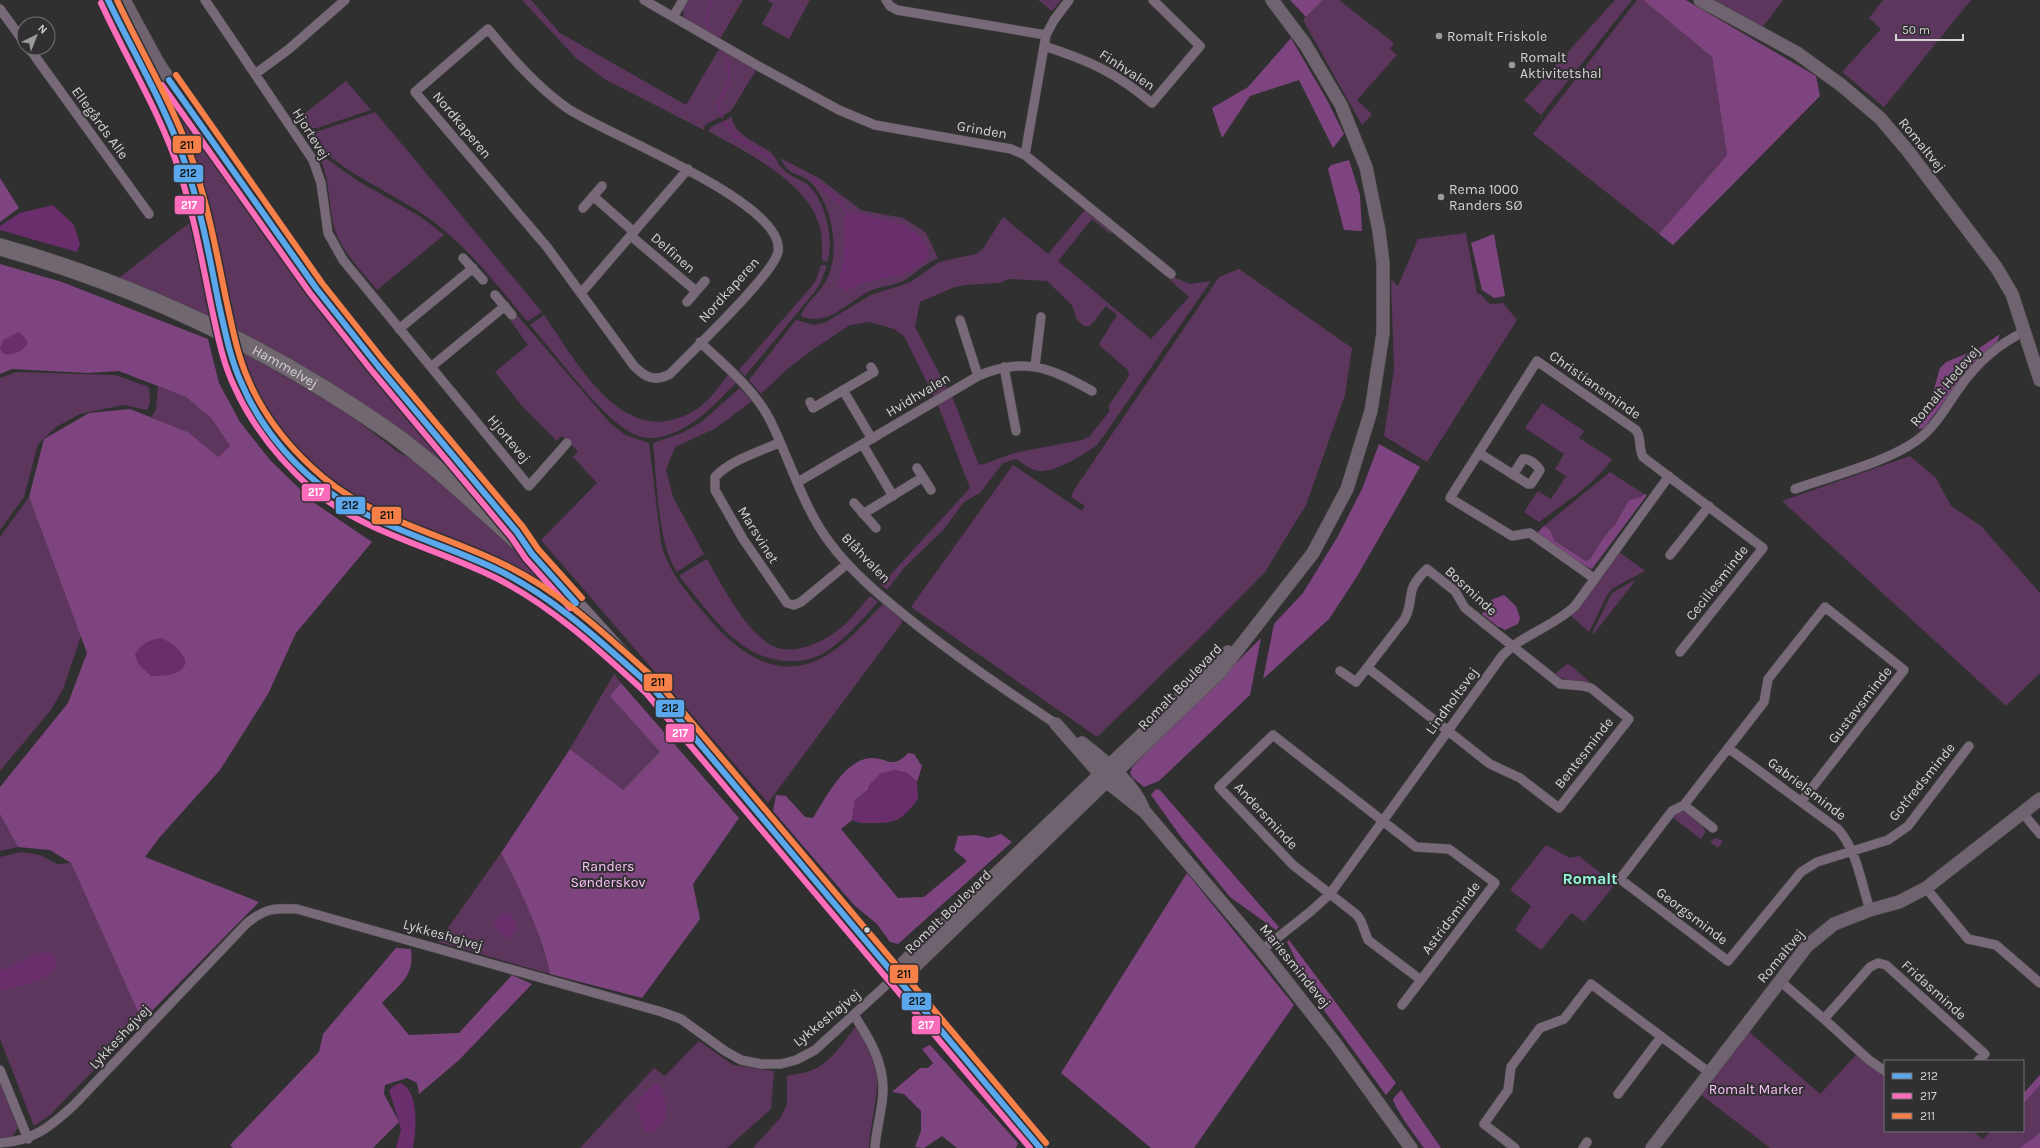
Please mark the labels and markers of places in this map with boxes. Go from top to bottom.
place label: Romalt Friskole [1447,28,1547,45]
marker: Romalt Friskole [1434,31,1444,41]
place label: Romalt Aktivitetshal [1520,49,1602,82]
marker: Romalt Aktivitetshal [1507,60,1517,70]
place label: Rema 1000 Randers SØ [1449,181,1522,214]
marker: Rema 1000 Randers SØ [1436,192,1446,202]
unlabelled marker [862,925,872,935]

